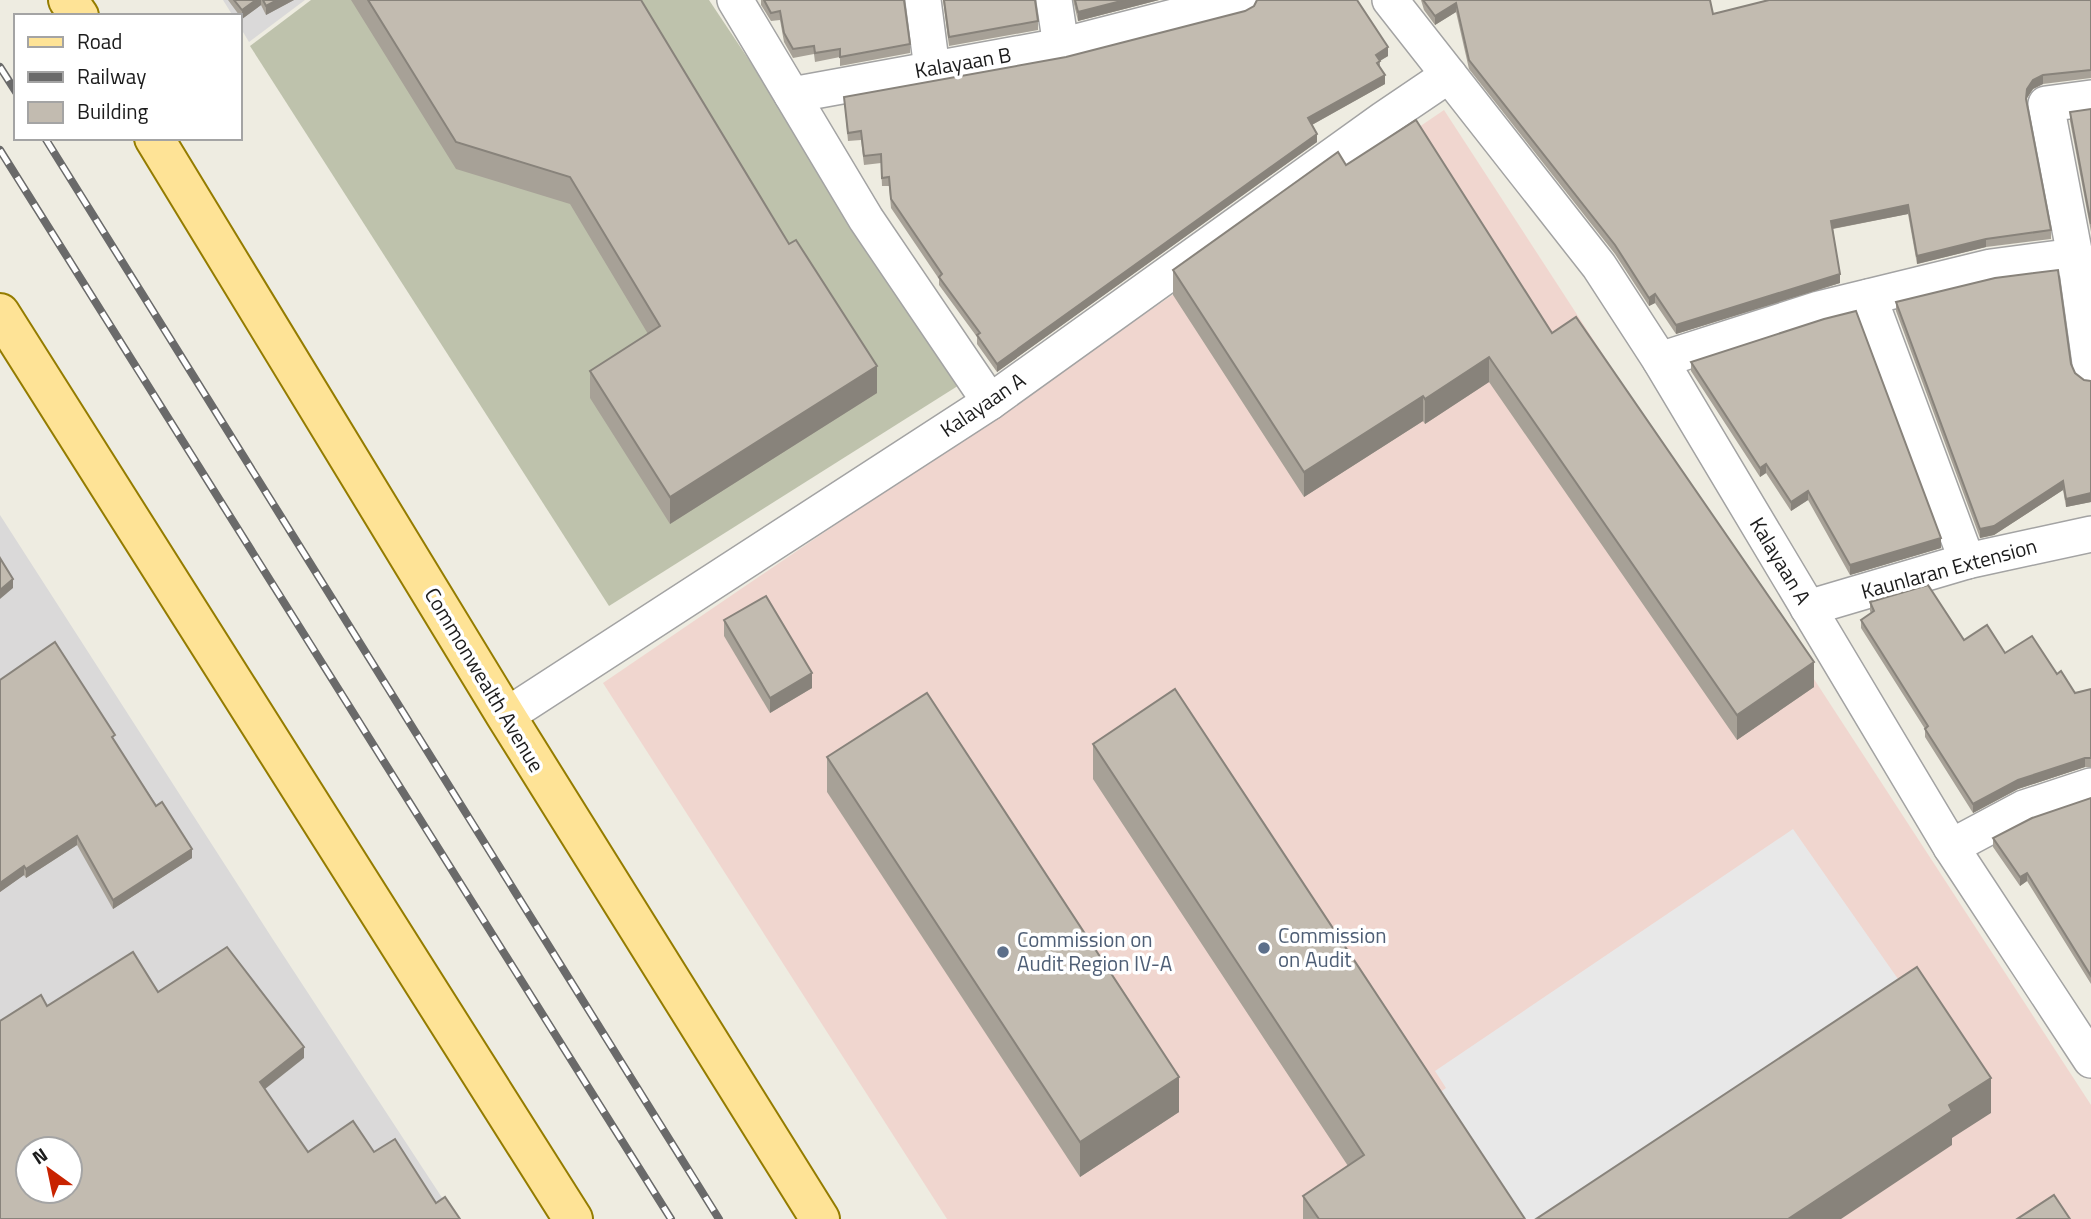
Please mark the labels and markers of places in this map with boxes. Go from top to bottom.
place label: Commission on Audit [1278,919,1387,975]
place label: Commission on Audit Region IV-A [1017,923,1173,979]
marker: Commission on Audit [1256,940,1272,956]
marker: Commission on Audit Region IV-A [995,944,1011,960]

